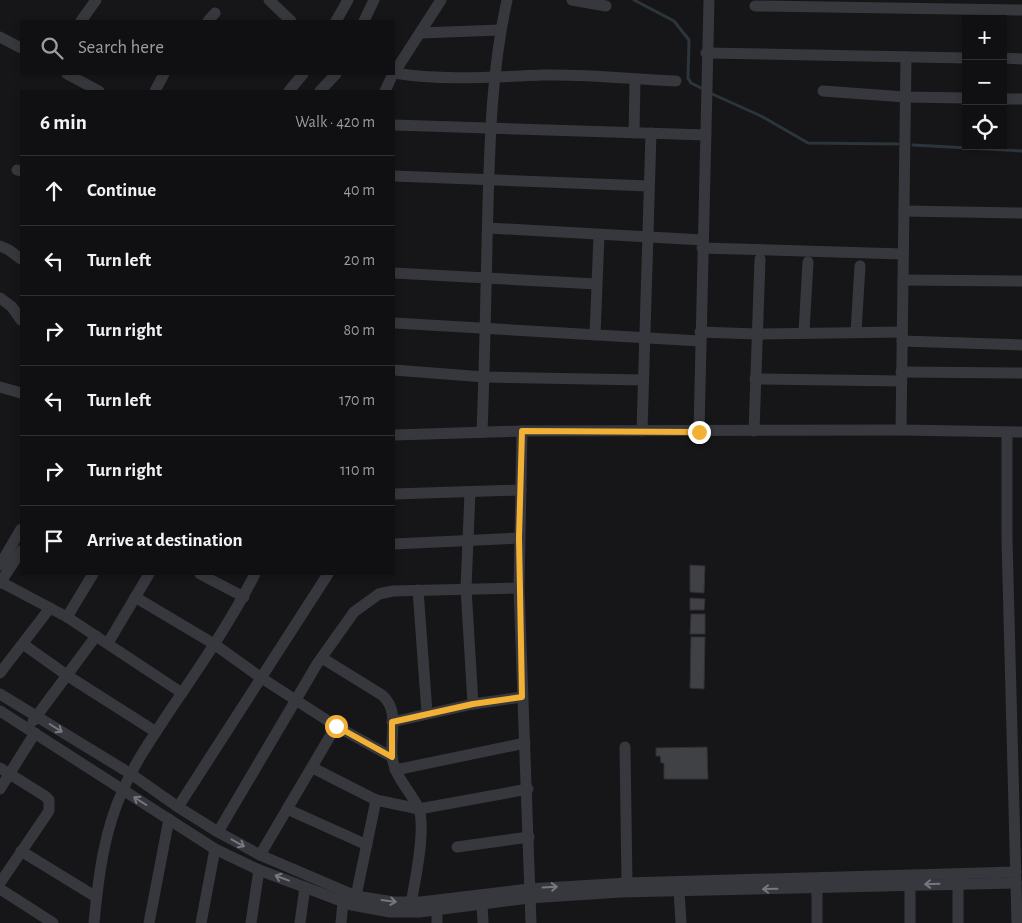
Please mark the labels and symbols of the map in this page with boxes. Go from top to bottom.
route end [688,421,711,444]
route start [325,715,348,738]
one-way arrow [49,724,63,734]
one-way arrow [133,796,147,806]
one-way arrow [230,839,245,848]
one-way arrow [274,873,289,882]
one-way arrow [925,879,941,889]
one-way arrow [542,883,558,892]
one-way arrow [762,884,778,894]
one-way arrow [380,896,396,906]

